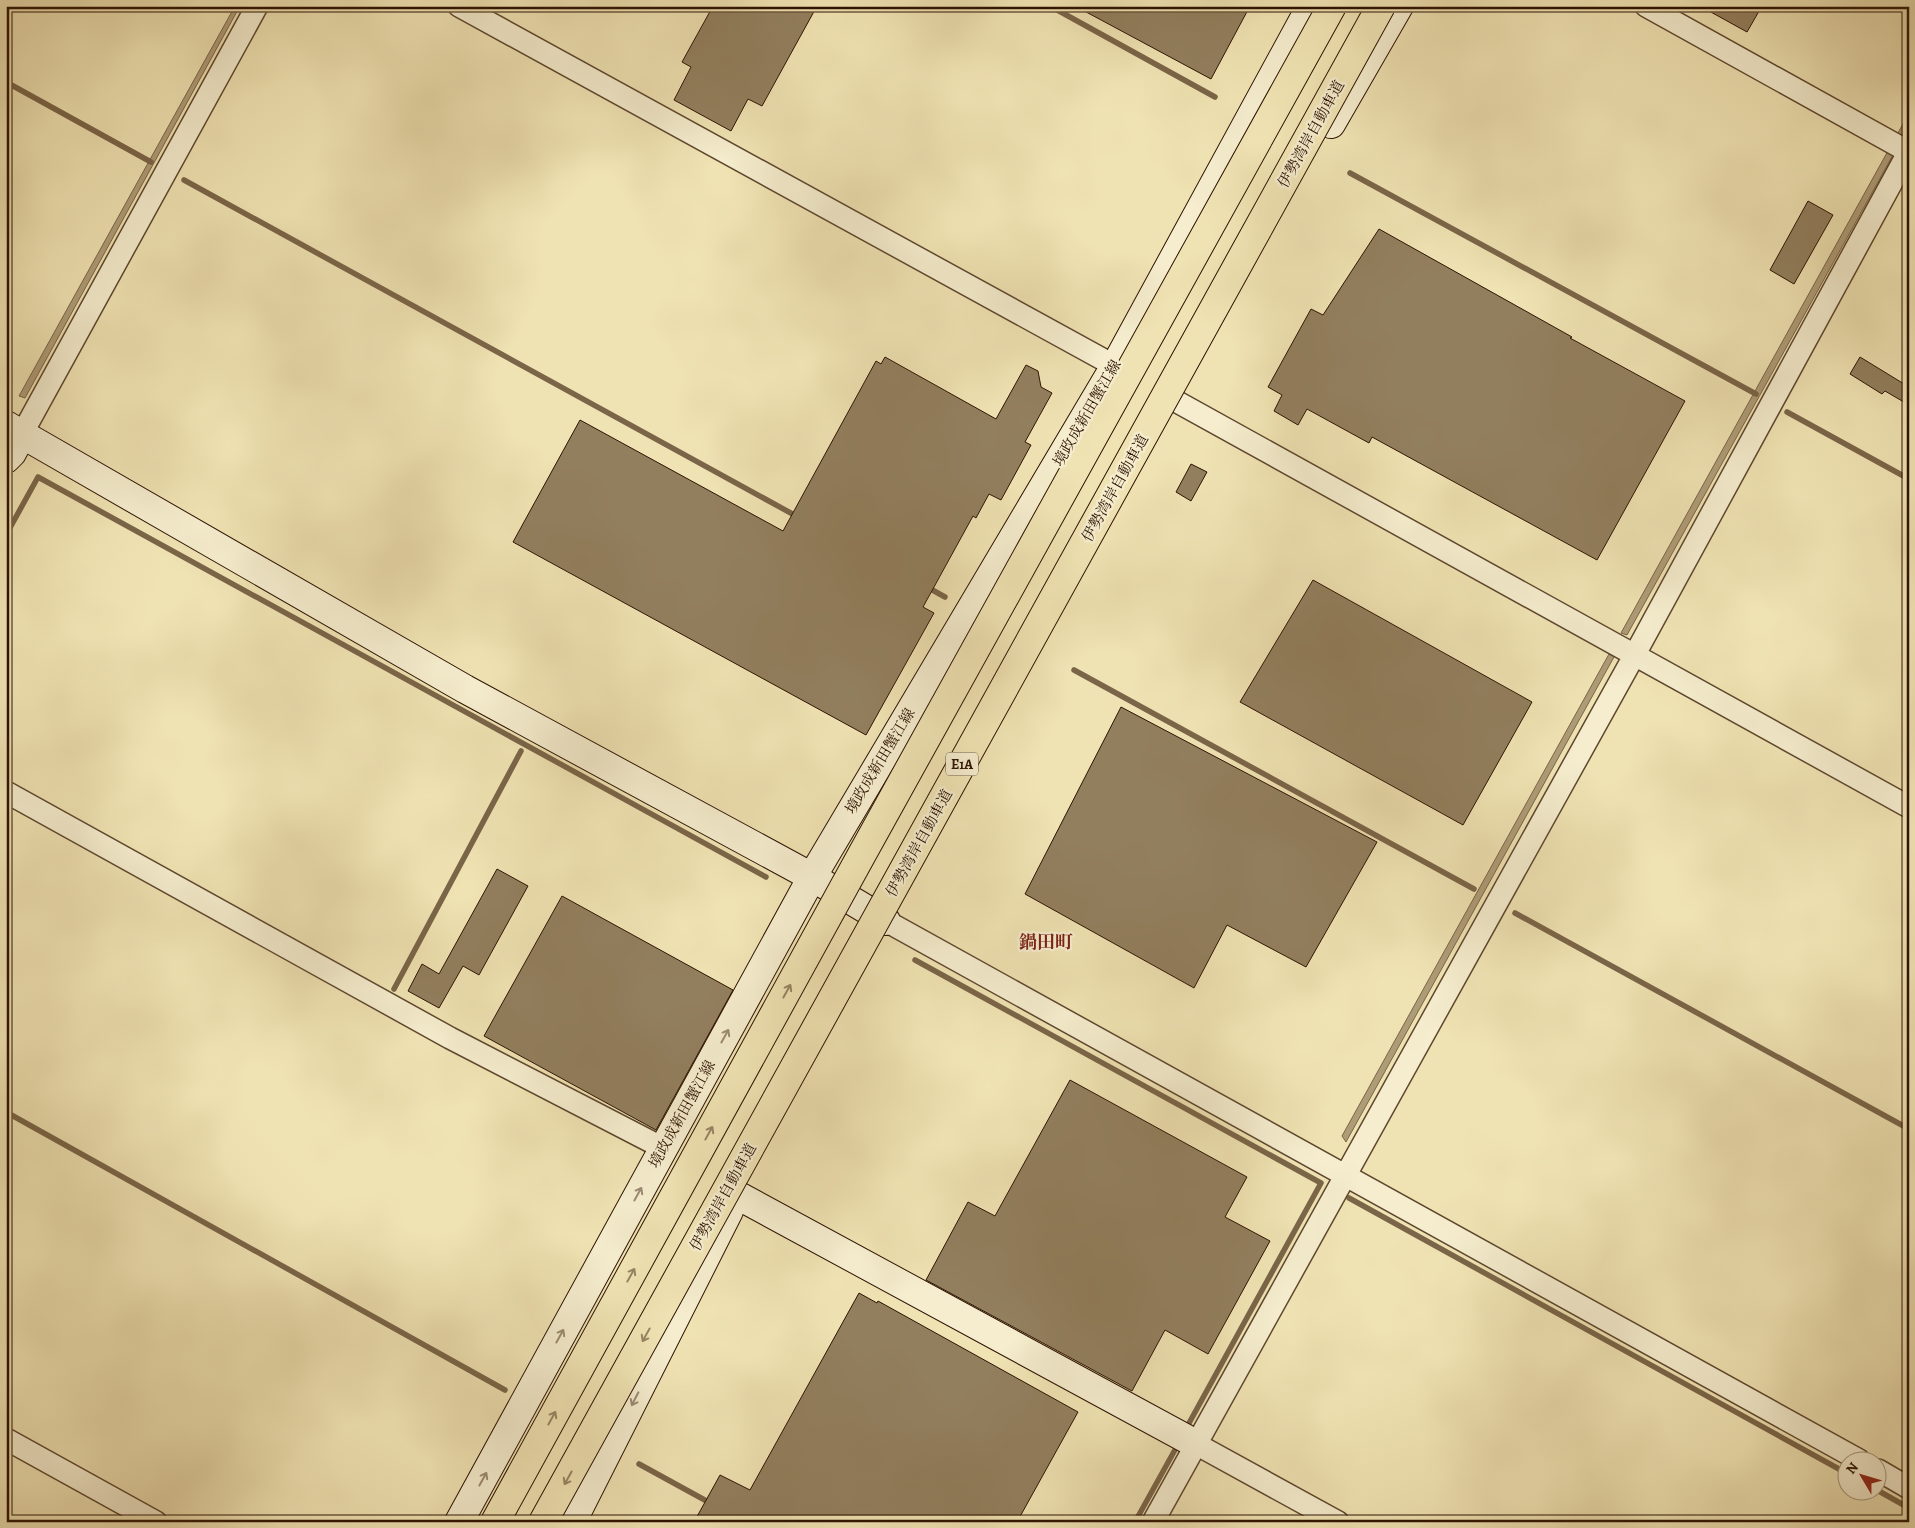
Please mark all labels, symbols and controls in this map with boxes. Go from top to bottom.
street label: 伊勢湾岸自動車道 [1273,77,1349,191]
street label: 境政成新田蟹江線 [1048,356,1126,470]
street label: 伊勢湾岸自動車道 [1077,431,1153,545]
street label: 境政成新田蟹江線 [841,704,919,818]
road number: E1A [946,752,978,776]
street label: 伊勢湾岸自動車道 [881,786,957,900]
district label: 鍋田町 [1019,930,1073,954]
one-way arrow [782,983,792,998]
one-way arrow [720,1028,730,1043]
street label: 境政成新田蟹江線 [644,1057,720,1171]
one-way arrow [705,1126,714,1141]
street label: 伊勢湾岸自動車道 [685,1140,761,1254]
one-way arrow [633,1186,643,1201]
one-way arrow [626,1269,636,1283]
one-way arrow [641,1328,651,1342]
one-way arrow [556,1330,566,1344]
one-way arrow [630,1391,639,1406]
one-way arrow [547,1410,557,1425]
north arrow [1838,1450,1888,1500]
text: N [1842,1458,1863,1478]
one-way arrow [563,1470,573,1485]
one-way arrow [478,1472,488,1487]

